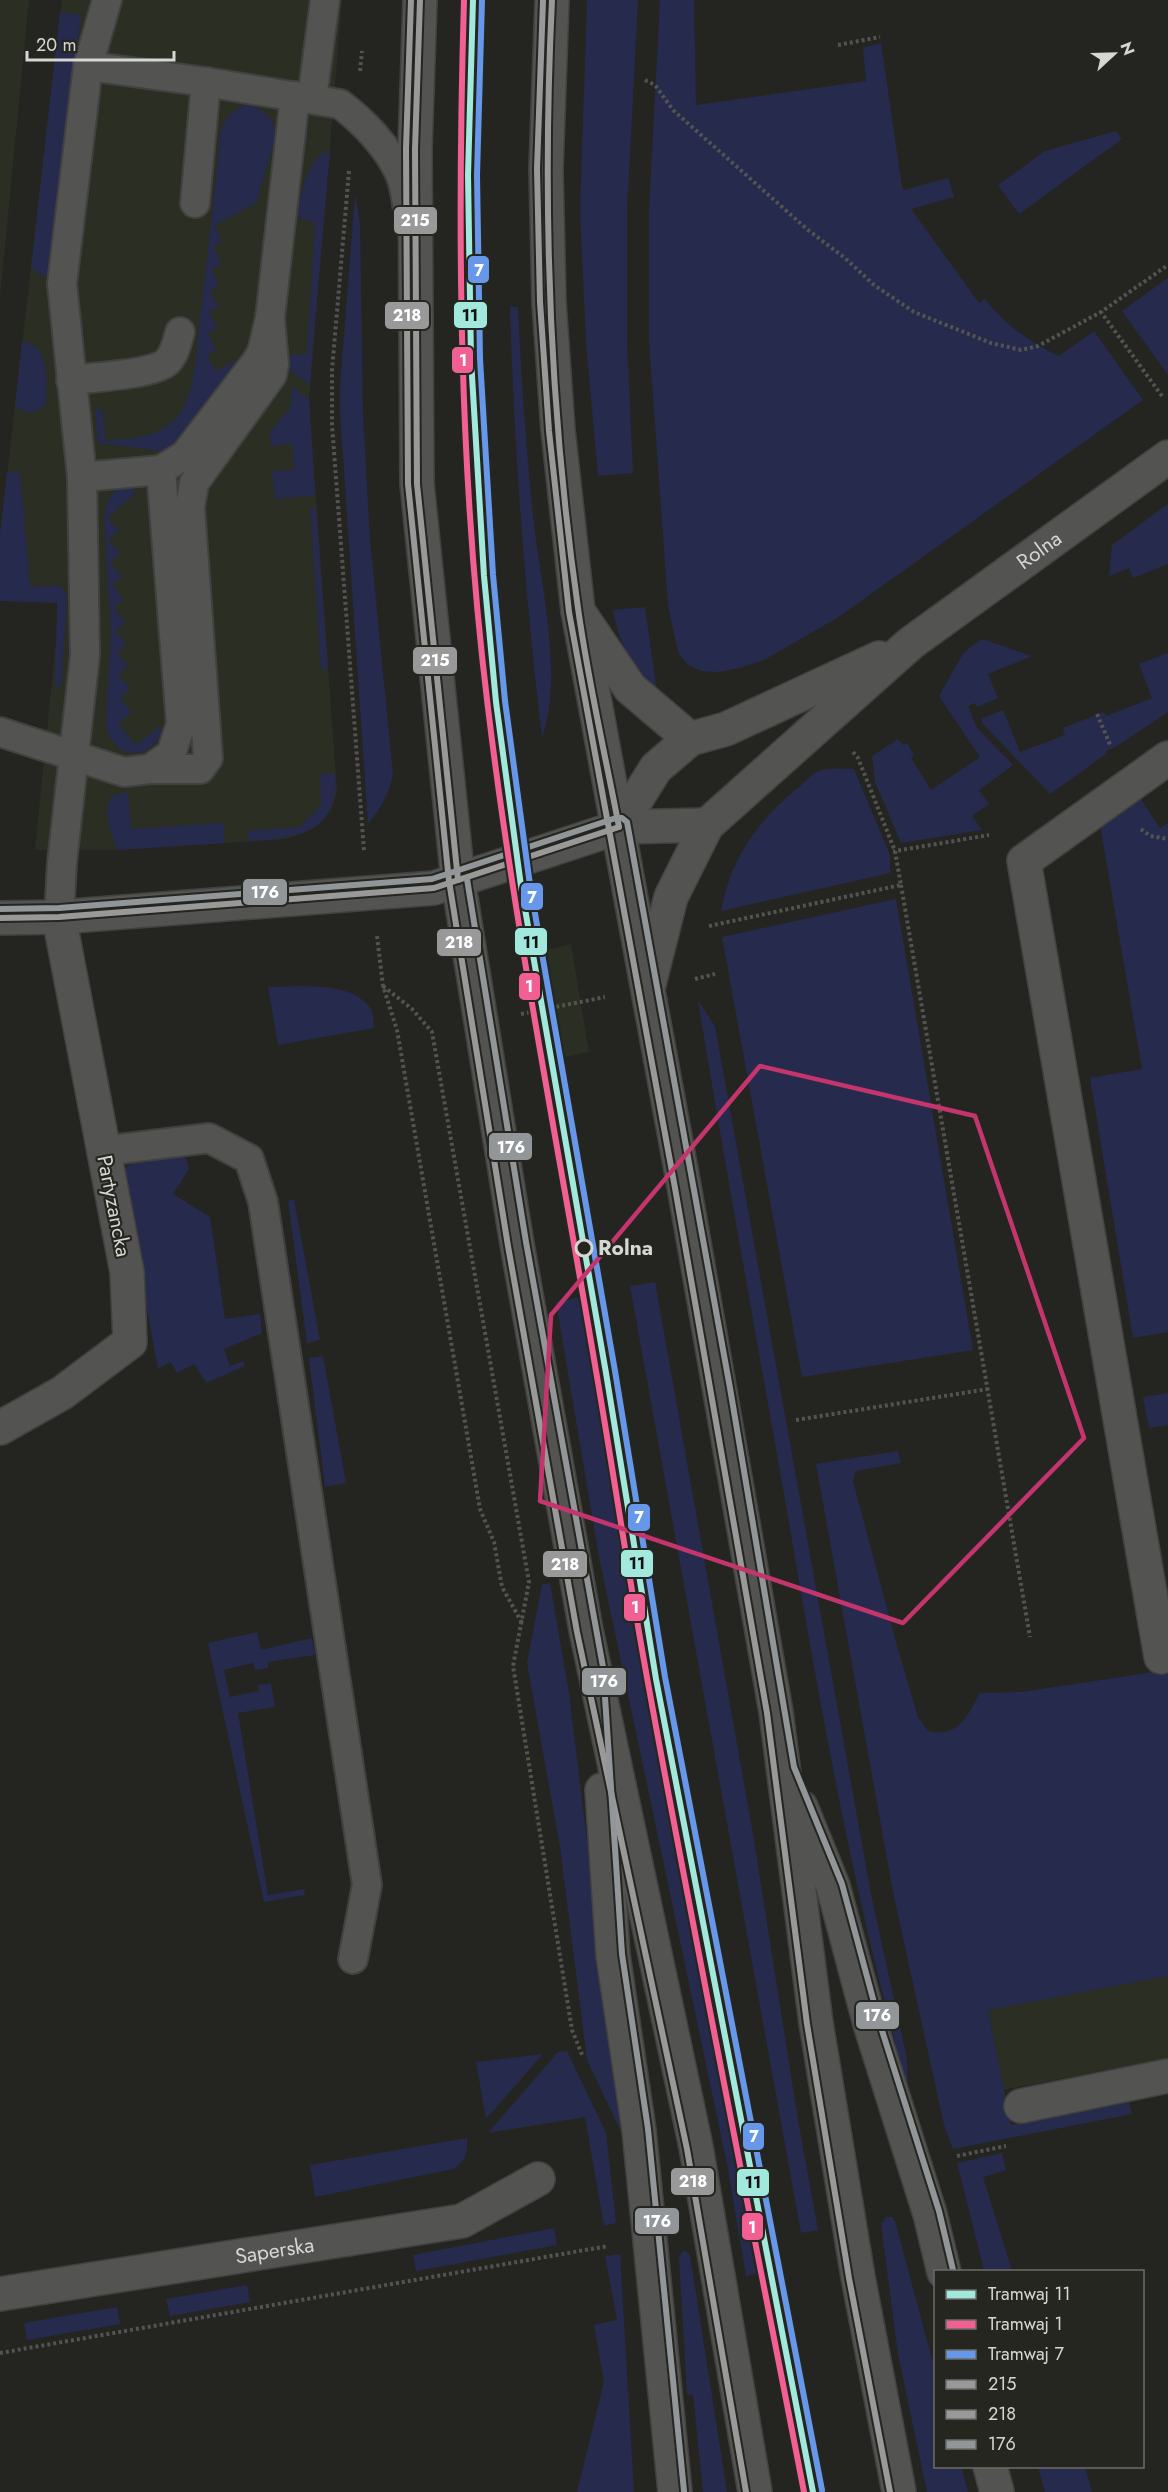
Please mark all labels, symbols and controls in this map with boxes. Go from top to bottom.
scale bar [27,24,174,62]
north arrow [1084,24,1144,84]
text: 20 m [36,32,76,58]
text: N [1114,38,1140,59]
line badge: 215 [393,206,438,235]
text: 215 [401,209,429,232]
line badge: 7 [467,255,490,284]
text: 7 [474,259,484,282]
line badge: 218 [384,301,430,330]
line badge: 11 [453,301,488,329]
text: 218 [393,304,421,327]
text: 11 [462,304,478,327]
line badge: 1 [451,346,474,374]
text: 1 [459,349,467,372]
street label: Rolna [1010,524,1068,577]
line badge: 215 [412,646,458,675]
text: 215 [421,649,449,672]
line badge: 176 [242,878,288,906]
text: 176 [251,881,279,904]
line badge: 7 [520,882,544,911]
text: 7 [527,886,537,909]
line badge: 11 [514,927,548,956]
line badge: 218 [436,928,482,957]
text: 218 [445,931,473,954]
text: 11 [523,931,539,954]
line badge: 1 [518,972,541,1001]
text: 1 [525,975,533,998]
line badge: 176 [488,1132,533,1161]
text: 176 [497,1136,525,1159]
street label: Partyzancka [89,1152,139,1260]
place label: Rolna [598,1233,653,1263]
marker: Rolna [575,1239,593,1257]
line badge: 7 [627,1503,651,1532]
text: 7 [634,1506,644,1529]
line badge: 11 [620,1549,654,1578]
line badge: 218 [542,1550,588,1578]
text: 11 [629,1552,645,1575]
text: 218 [551,1553,579,1576]
line badge: 1 [623,1593,646,1622]
text: 1 [631,1596,639,1619]
line badge: 176 [581,1667,627,1696]
text: 176 [590,1670,618,1693]
line badge: 176 [855,2001,900,2030]
text: 176 [863,2004,891,2027]
line badge: 7 [742,2122,765,2151]
text: 7 [749,2125,759,2148]
line badge: 218 [670,2167,715,2196]
line badge: 11 [736,2168,770,2197]
text: 218 [679,2170,707,2193]
text: 11 [745,2171,761,2194]
line badge: 176 [634,2207,680,2235]
text: 176 [643,2210,671,2233]
line badge: 1 [741,2212,764,2241]
text: 1 [748,2216,756,2239]
street label: Saperska [233,2230,316,2272]
legend [934,2270,1144,2468]
text: Tramwaj 11 [988,2281,1071,2307]
text: Tramwaj 1 [988,2311,1063,2337]
text: Tramwaj 7 [988,2341,1065,2367]
text: 215 [988,2371,1017,2397]
text: 218 [988,2401,1016,2427]
text: 176 [988,2431,1016,2457]

